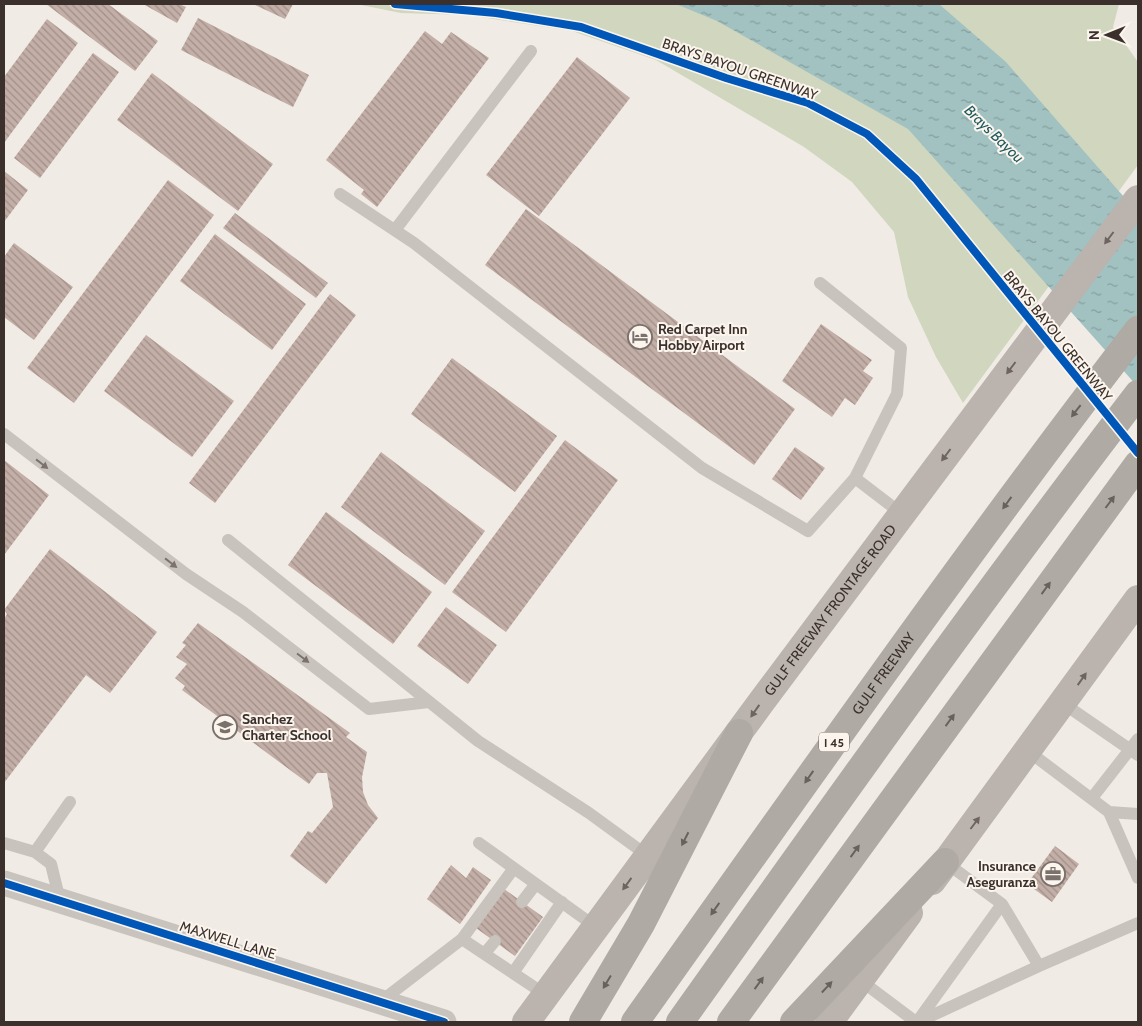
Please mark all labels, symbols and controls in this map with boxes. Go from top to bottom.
north arrow [1082,10,1132,60]
text: N [1085,30,1103,40]
street label: BRAYS BAYOU GREENWAY [660,34,821,104]
water label: Brays Bayou [961,101,1027,167]
one-way arrow [1104,231,1114,245]
street label: BRAYS BAYOU GREENWAY [1000,267,1117,406]
place label: Red Carpet Inn Hobby Airport [658,320,747,354]
hotel icon: Red Carpet Inn Hobby Airport [627,324,653,350]
one-way arrow [1006,361,1016,375]
one-way arrow [1071,404,1082,417]
one-way arrow [941,448,951,462]
one-way arrow [35,458,48,469]
one-way arrow [1105,495,1115,509]
one-way arrow [1001,496,1012,509]
street label: GULF FREEWAY FRONTAGE ROAD [760,521,900,699]
one-way arrow [164,557,177,568]
one-way arrow [1041,582,1051,595]
street label: GULF FREEWAY [848,630,918,718]
one-way arrow [296,653,310,663]
one-way arrow [1077,672,1087,685]
one-way arrow [750,704,760,718]
place label: Sanchez Charter School [242,710,332,744]
one-way arrow [945,713,955,727]
school or university icon: Sanchez Charter School [212,714,238,740]
road number: I 45 [819,732,849,752]
one-way arrow [804,770,814,784]
one-way arrow [969,817,980,830]
one-way arrow [681,832,689,846]
one-way arrow [850,844,860,858]
place label: Insurance Aseguranza [967,857,1036,891]
office icon: Insurance Aseguranza [1040,861,1066,887]
one-way arrow [622,877,632,891]
one-way arrow [710,902,720,916]
street label: MAXWELL LANE [178,917,279,963]
one-way arrow [603,975,612,988]
one-way arrow [754,976,764,990]
one-way arrow [821,981,833,993]

